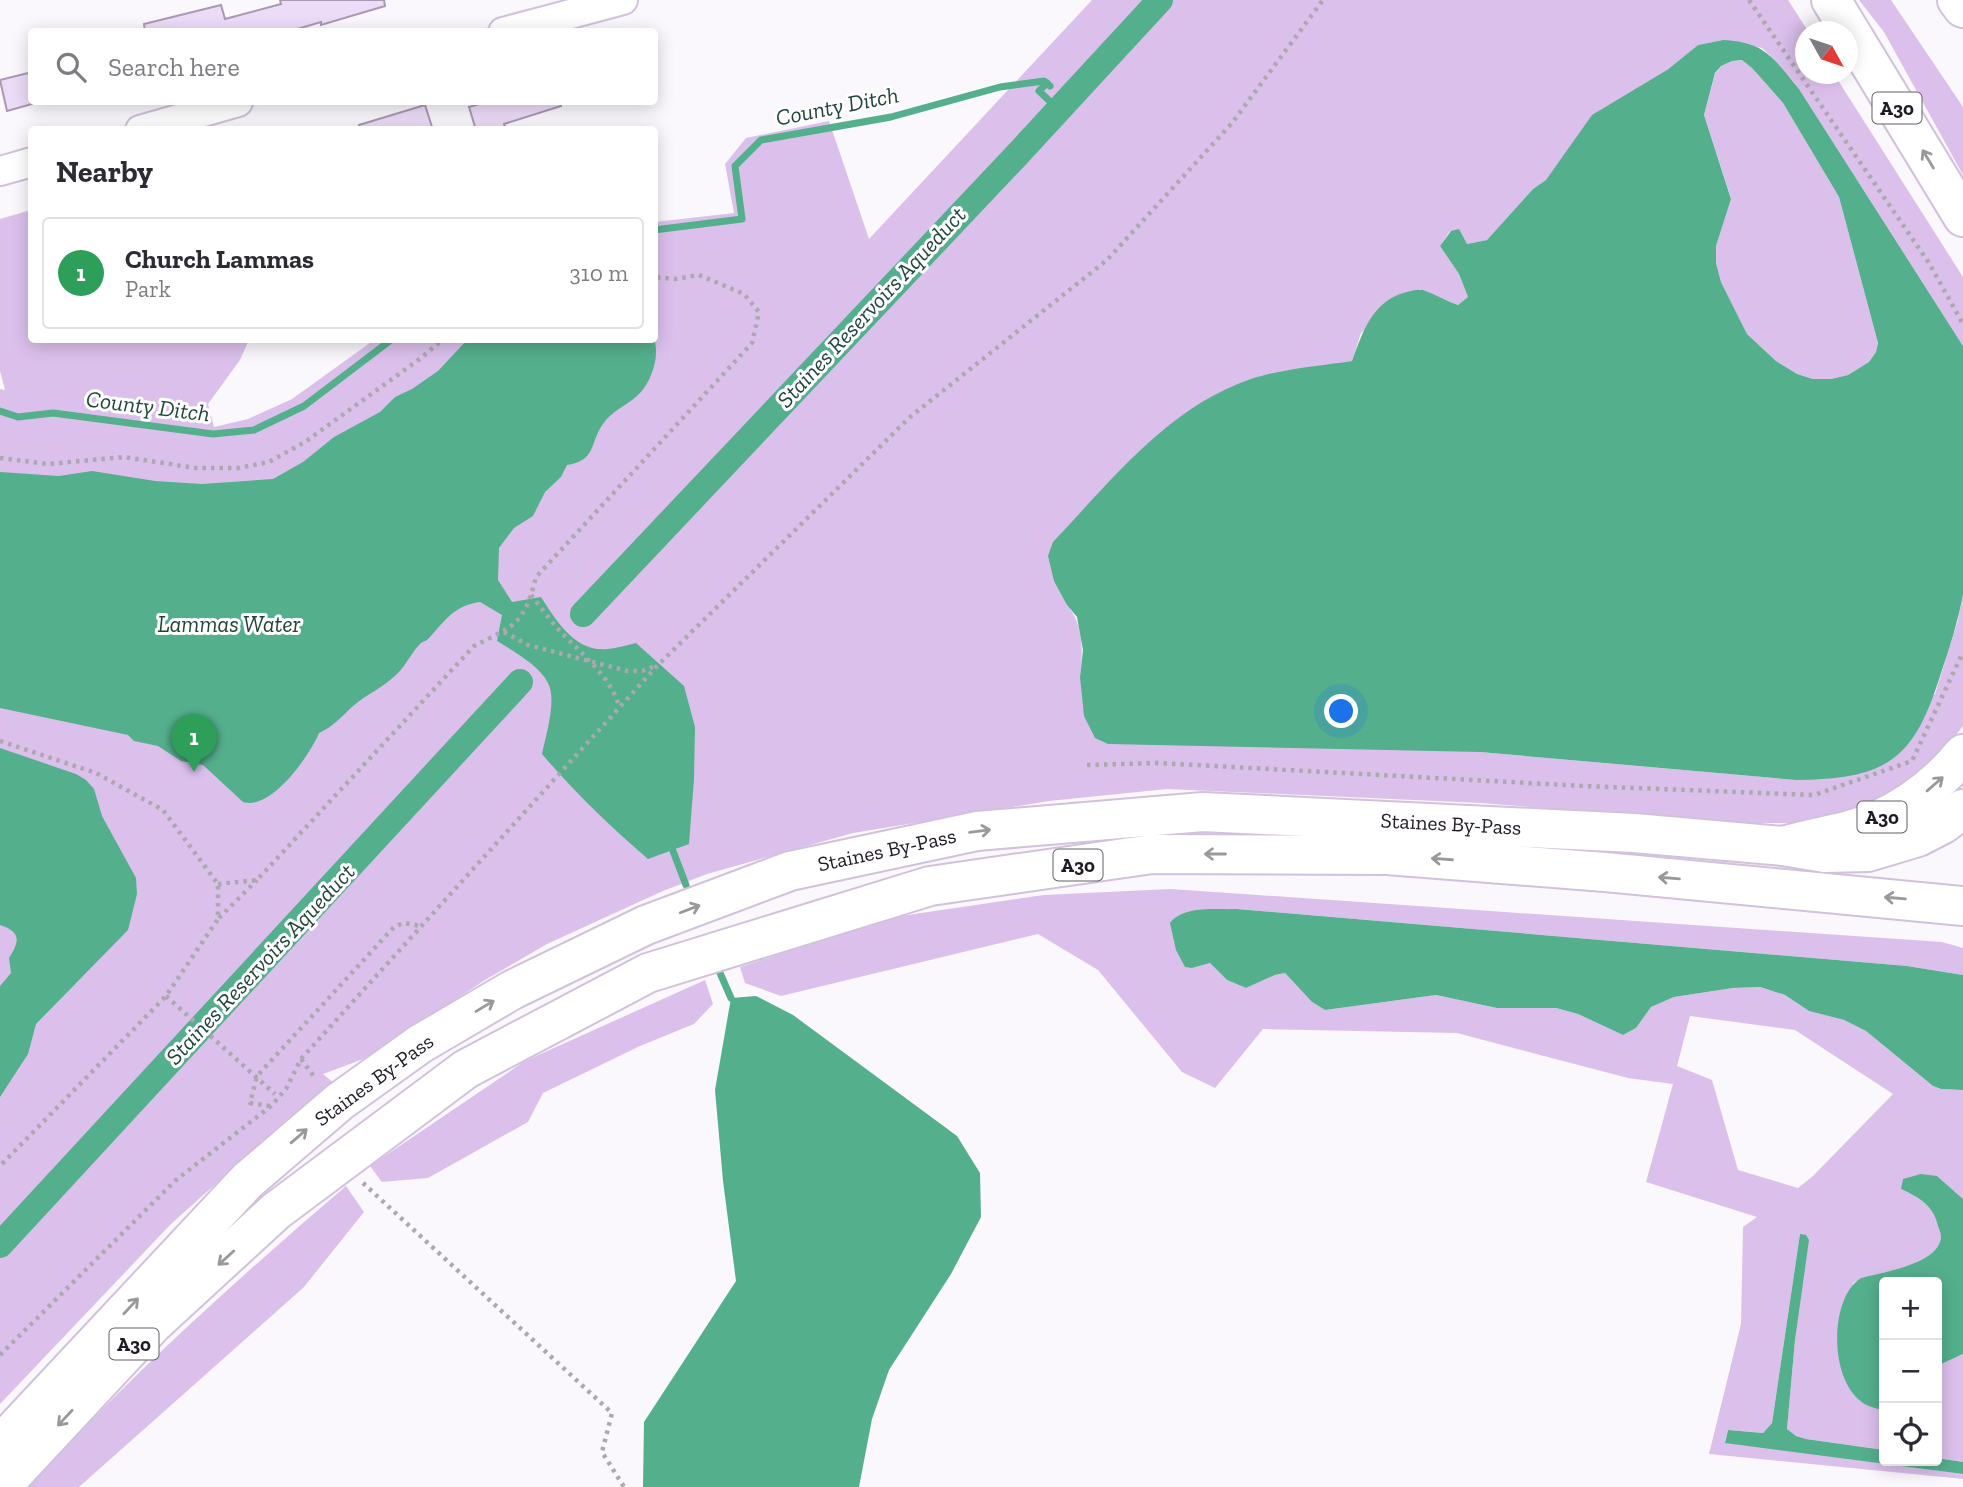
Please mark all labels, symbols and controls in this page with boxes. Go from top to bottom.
north arrow [1795,21,1858,84]
search box [28,28,658,105]
icon: search [52,48,90,86]
text: Search here [108,51,240,83]
water label: County Ditch [773,80,901,132]
road number: A30 [1872,92,1922,124]
one-way arrow [1920,149,1934,169]
text: Nearby [56,154,153,190]
water label: Staines Reservoirs Aqueduct [771,201,971,413]
text: Church Lammas [125,243,314,275]
text: 1 [76,259,86,287]
text: 310 m [570,259,628,287]
text: Park [125,275,171,303]
water label: County Ditch [84,385,212,427]
water label: Lammas Water [158,610,301,638]
your location [1324,694,1358,728]
pin: 1 [171,714,217,772]
one-way arrow [1925,776,1943,792]
road number: A30 [1857,802,1906,832]
street label: Staines By-Pass [1380,807,1522,840]
street label: Staines By-Pass [815,823,958,876]
one-way arrow [968,825,991,838]
one-way arrow [1203,847,1226,861]
road number: A30 [1054,850,1102,880]
one-way arrow [1431,852,1454,865]
water label: Staines Reservoirs Aqueduct [160,858,360,1070]
one-way arrow [1658,871,1680,884]
one-way arrow [1884,891,1907,904]
one-way arrow [679,901,701,914]
one-way arrow [474,998,494,1012]
street label: Staines By-Pass [309,1028,438,1131]
one-way arrow [290,1129,308,1145]
one-way arrow [218,1249,235,1266]
map controls [1879,1277,1942,1466]
button: + [1879,1277,1942,1340]
one-way arrow [122,1297,139,1314]
road number: A30 [110,1328,158,1360]
button: − [1879,1340,1942,1403]
button: locate [1879,1403,1942,1466]
one-way arrow [57,1409,74,1426]

